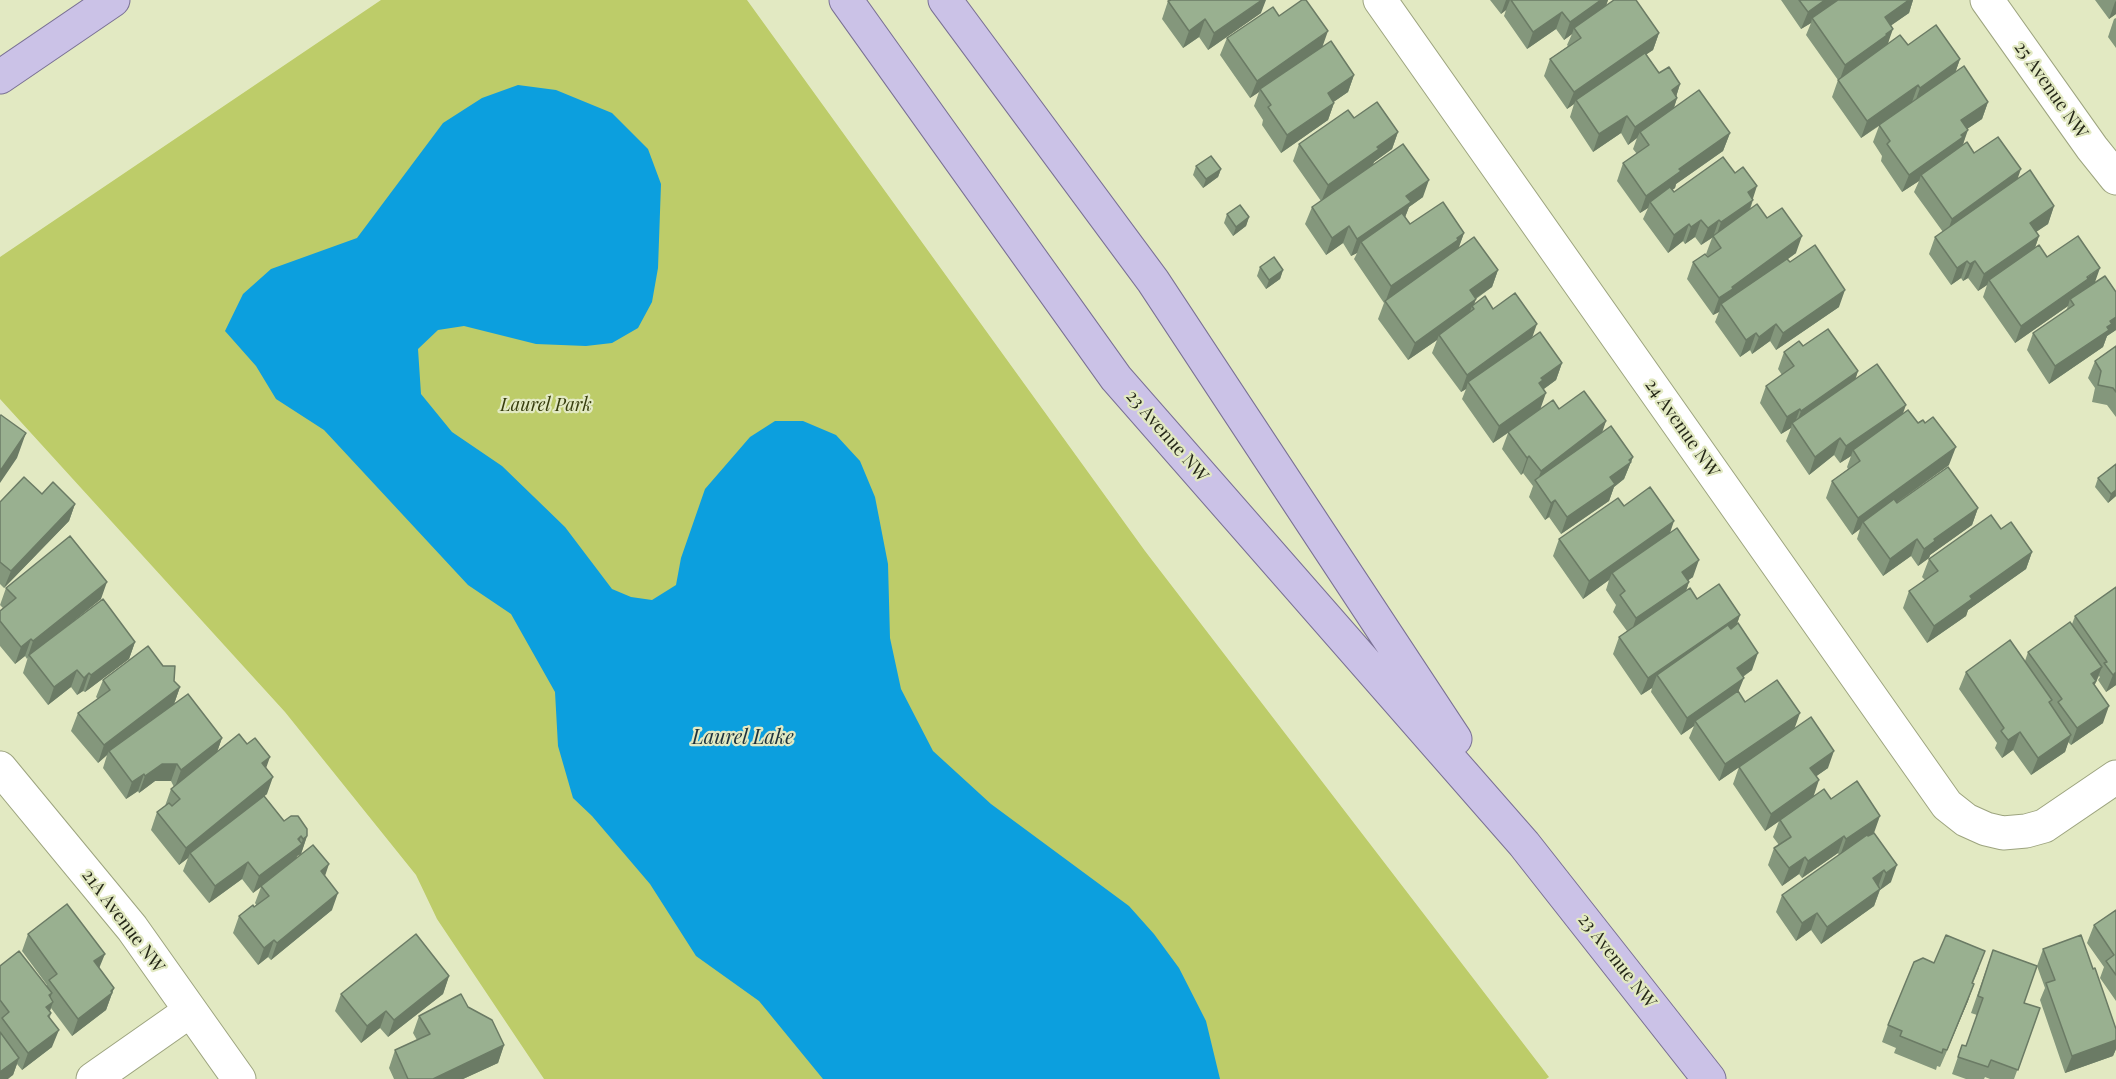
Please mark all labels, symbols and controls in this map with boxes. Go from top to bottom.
street label: 25 Avenue NW [2010,37,2092,143]
street label: 24 Avenue NW [1640,375,1724,481]
street label: 23 Avenue NW [1121,386,1213,486]
park label: Laurel Park [500,394,592,416]
water label: Laurel Lake [692,726,794,750]
street label: 21A Avenue NW [77,865,169,977]
street label: 23 Avenue NW [1573,909,1661,1013]

